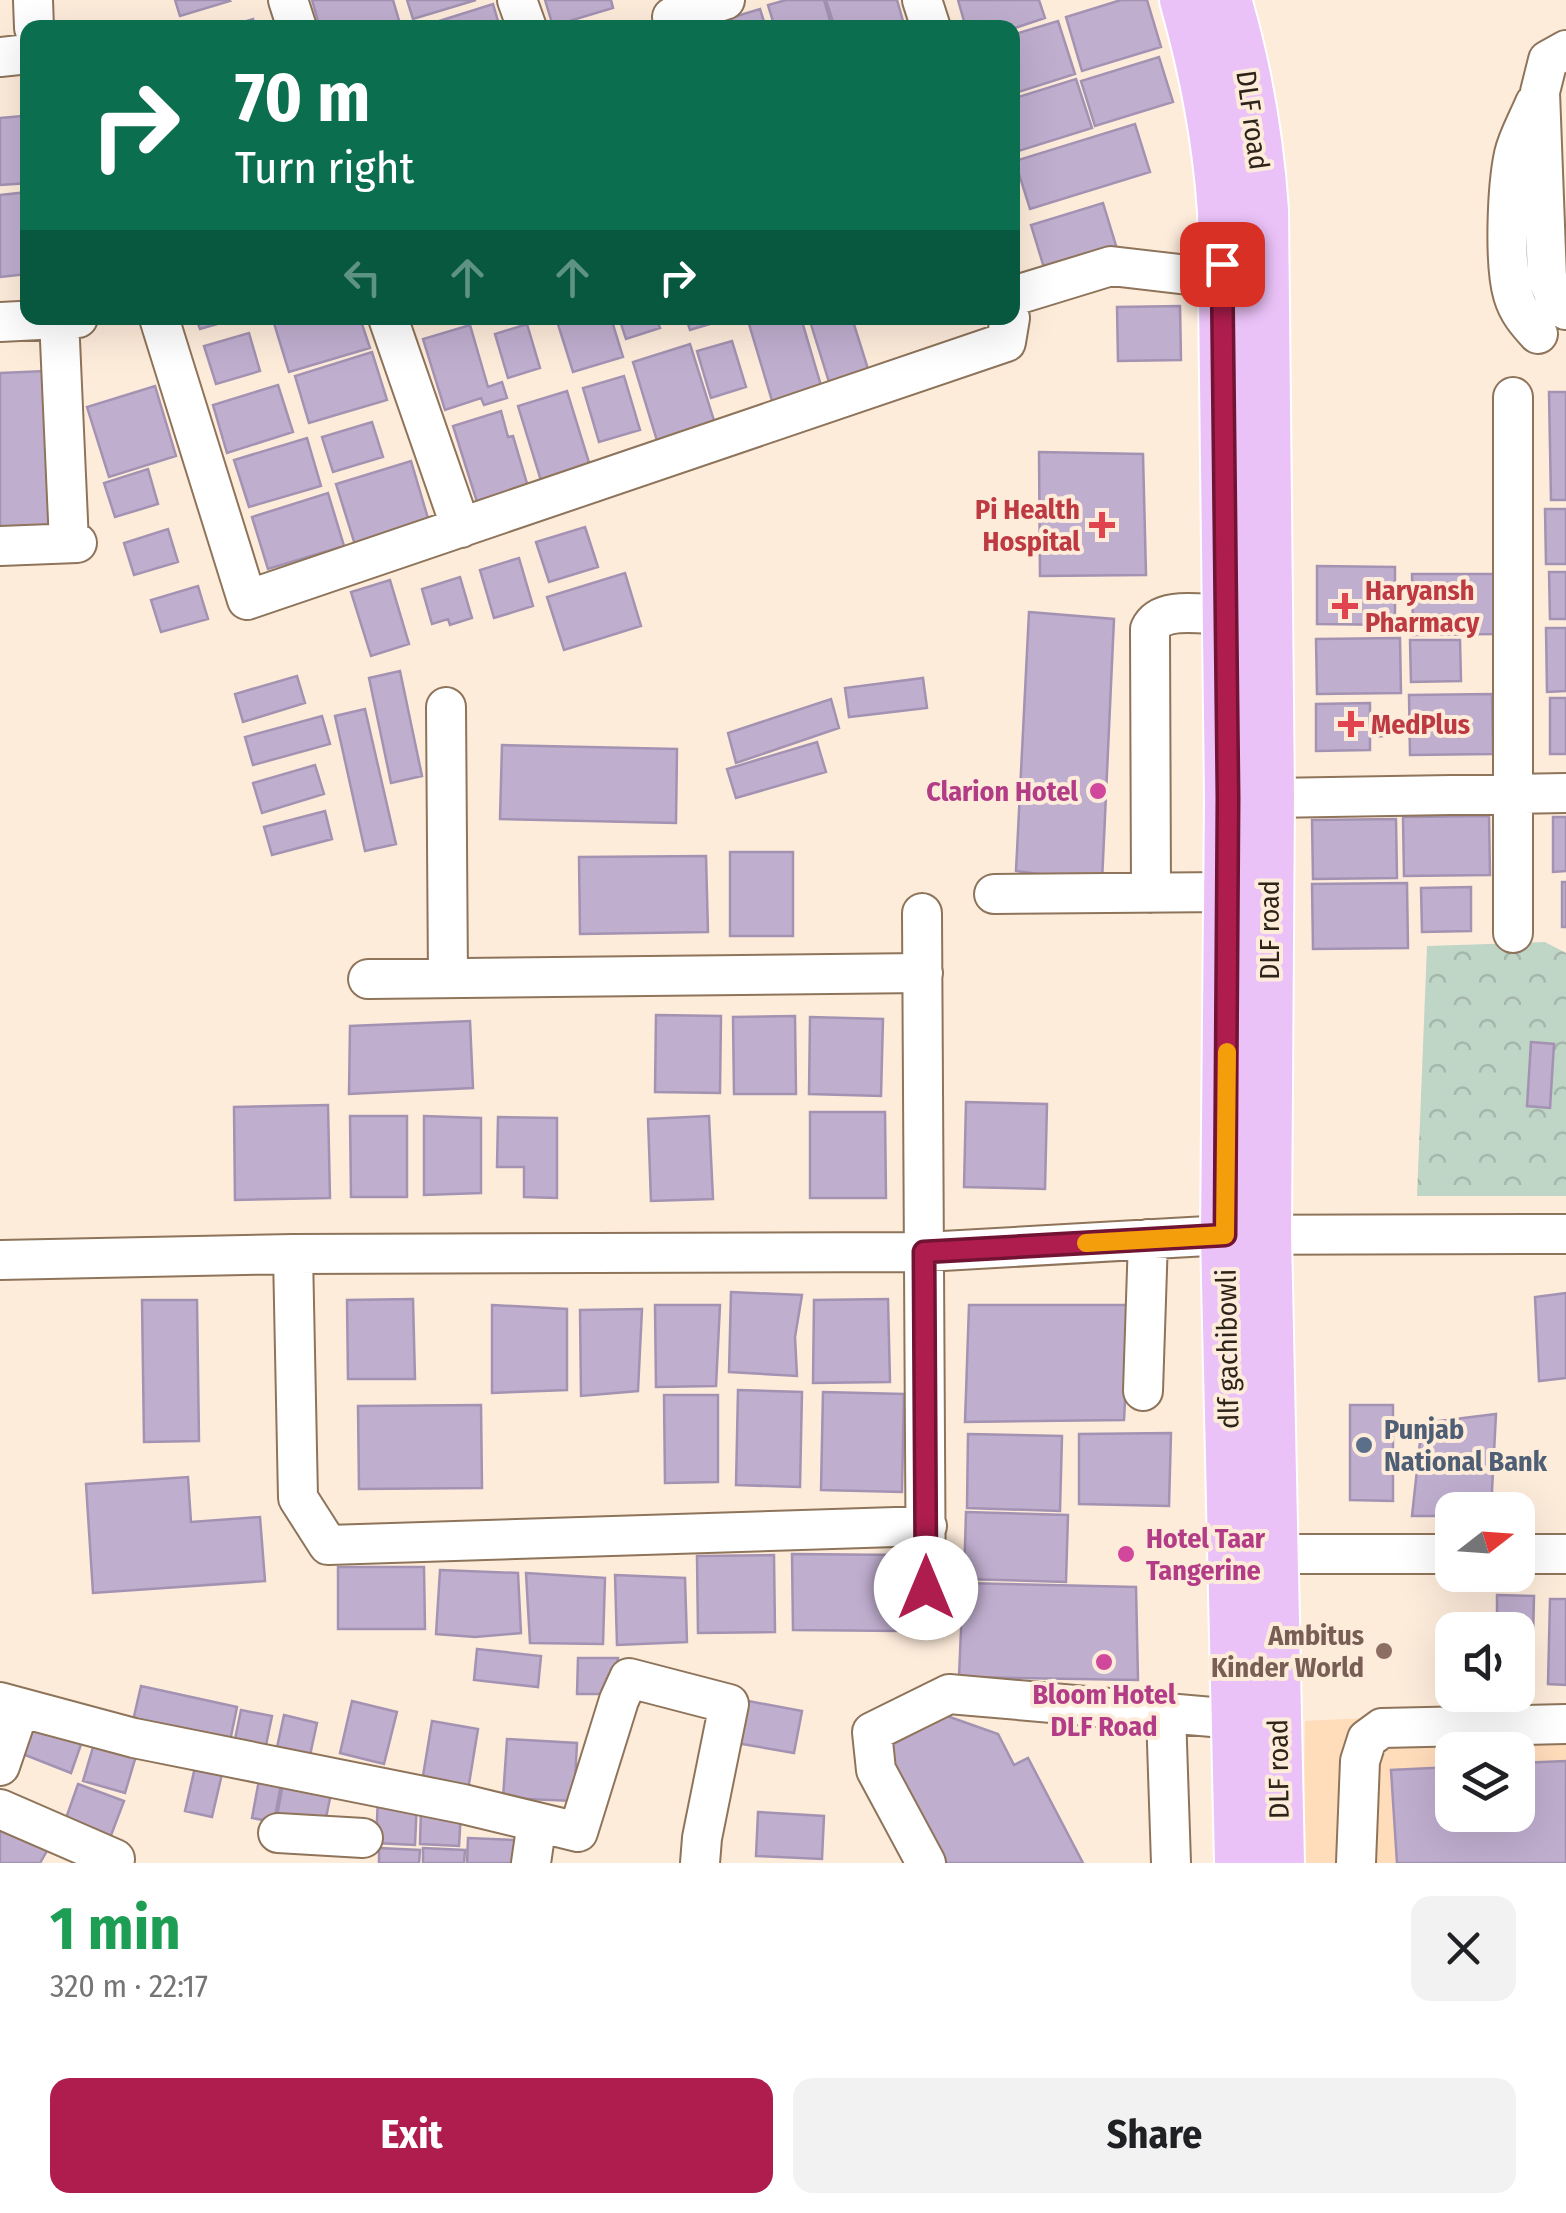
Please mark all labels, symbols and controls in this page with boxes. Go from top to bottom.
text: 70 m [235,56,370,140]
icon: right [70,60,200,190]
street label: DLF road [1229,68,1276,172]
text: Turn right [235,141,414,195]
pin [1180,222,1265,307]
icon: arrive [1195,237,1250,292]
icon: left [335,250,390,305]
icon: ahead [440,250,495,305]
icon: ahead [545,250,600,305]
icon: right [650,250,705,305]
place label: Pi Health Hospital [975,493,1080,558]
marker: Pi Health Hospital [1089,512,1115,538]
place label: Haryansh Pharmacy [1365,574,1480,639]
marker: Haryansh Pharmacy [1334,595,1356,617]
place label: MedPlus [1371,708,1470,741]
marker: MedPlus [1340,713,1362,735]
place label: Clarion Hotel [926,775,1078,808]
marker: Clarion Hotel [1087,780,1109,802]
street label: DLF road [1253,880,1286,980]
street label: dlf gachibowli [1210,1269,1245,1429]
place label: Punjab National Bank [1384,1413,1548,1478]
marker: Punjab National Bank [1353,1434,1375,1456]
north arrow [1435,1492,1535,1592]
map controls [1435,1492,1535,1832]
place label: Hotel Taar Tangerine [1146,1522,1266,1587]
position arrow [874,1536,978,1640]
marker: Hotel Taar Tangerine [1115,1543,1137,1565]
button: sound [1435,1612,1535,1712]
place label: Ambitus Kinder World [1211,1619,1364,1684]
marker: Ambitus Kinder World [1373,1640,1395,1662]
marker: Bloom Hotel DLF Road [1093,1651,1115,1673]
place label: Bloom Hotel DLF Road [1032,1678,1176,1743]
street label: DLF road [1261,1719,1296,1819]
button: layers [1435,1732,1535,1832]
text: 1 min [50,1893,181,1965]
button: close [1411,1896,1516,2001]
text: 320 m · 22:17 [50,1967,208,2005]
button: Exit [50,2078,773,2193]
button: Share [793,2078,1516,2193]

